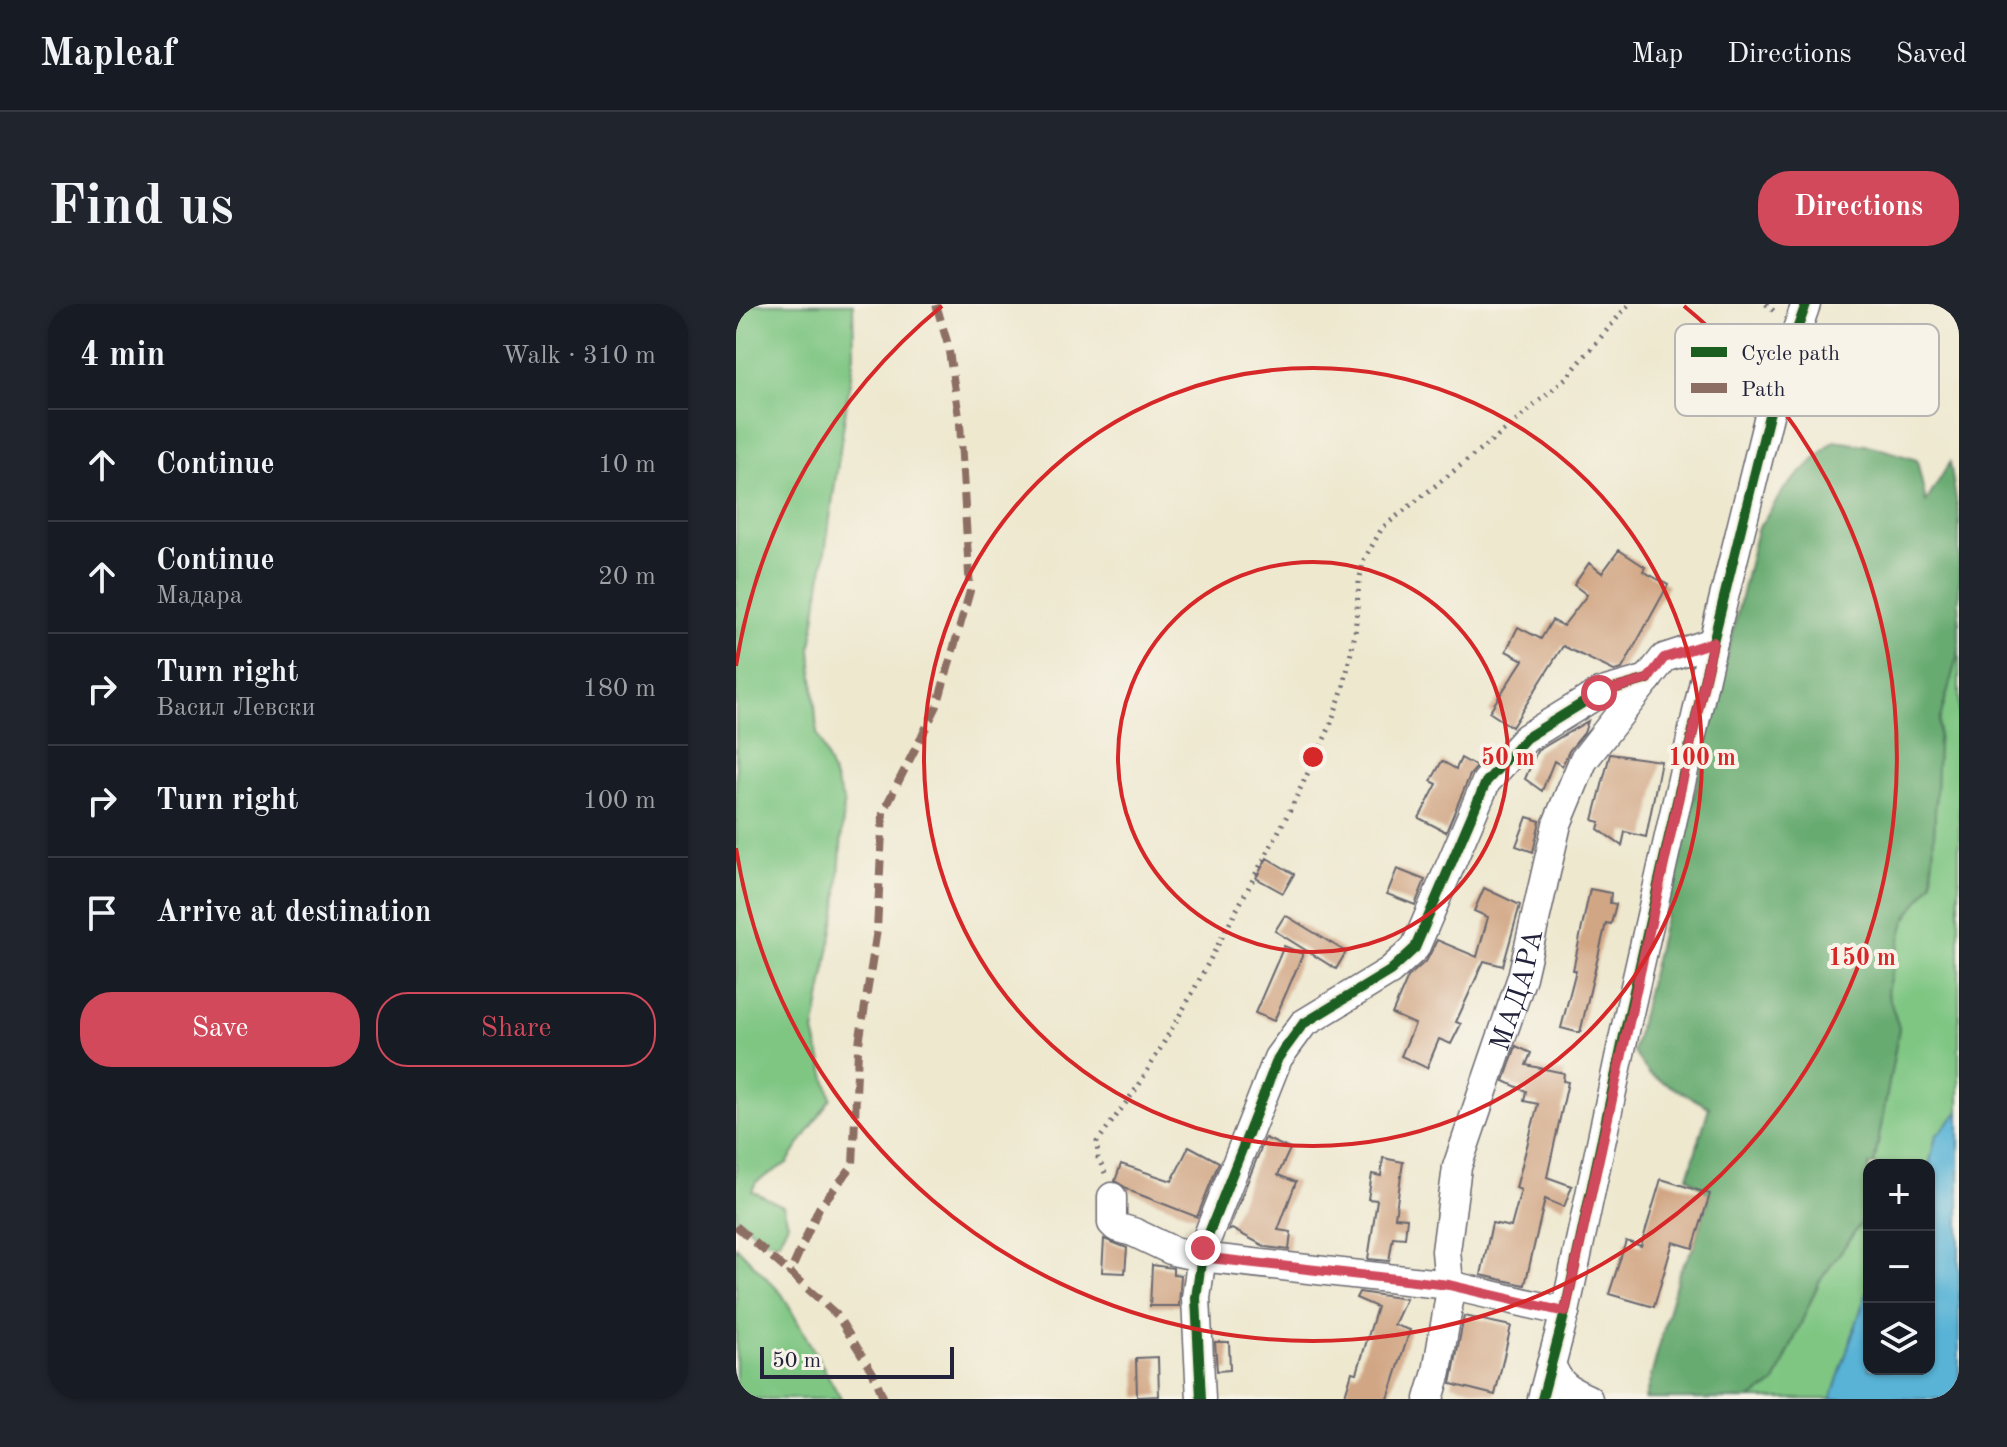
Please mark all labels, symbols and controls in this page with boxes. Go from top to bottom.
text: Mapleaf [40,36,176,74]
text: Map [1631,41,1683,69]
text: Directions [1727,41,1852,69]
text: Saved [1896,41,1967,69]
button: Directions [1758,171,1959,246]
text: Find us [48,180,234,236]
legend [1675,324,1939,416]
text: 4 min [80,339,165,373]
text: Walk · 310 m [502,343,656,369]
text: Cycle path [1741,343,1840,365]
text: Path [1741,379,1786,401]
icon: ahead [80,443,124,487]
text: Continue [156,450,275,480]
text: 10 m [598,452,656,478]
text: Continue [156,546,275,576]
icon: ahead [80,555,124,599]
text: 20 m [598,564,656,590]
text: Мадара [156,583,243,609]
text: Turn right [156,658,298,688]
icon: right [80,667,124,711]
route start [1581,675,1617,711]
text: 180 m [583,676,656,702]
text: Васил Левски [156,695,316,721]
centre of rings [1299,743,1327,771]
text: 50 m [1481,746,1535,771]
text: 100 m [1668,747,1736,771]
icon: right [80,779,124,823]
text: Turn right [156,786,298,816]
text: 100 m [583,788,656,814]
icon: arrive [80,891,124,935]
text: Arrive at destination [156,898,431,928]
street label: МАДАРА [1487,927,1549,1055]
text: 150 m [1828,946,1896,971]
button: Save [80,992,360,1067]
button: Share [376,992,656,1067]
map controls [1863,1159,1935,1375]
button: + [1863,1159,1935,1231]
route end [1185,1230,1221,1266]
button: − [1863,1231,1935,1303]
button: layers [1863,1303,1935,1375]
scale bar [760,1343,954,1379]
text: 50 m [772,1350,821,1372]

